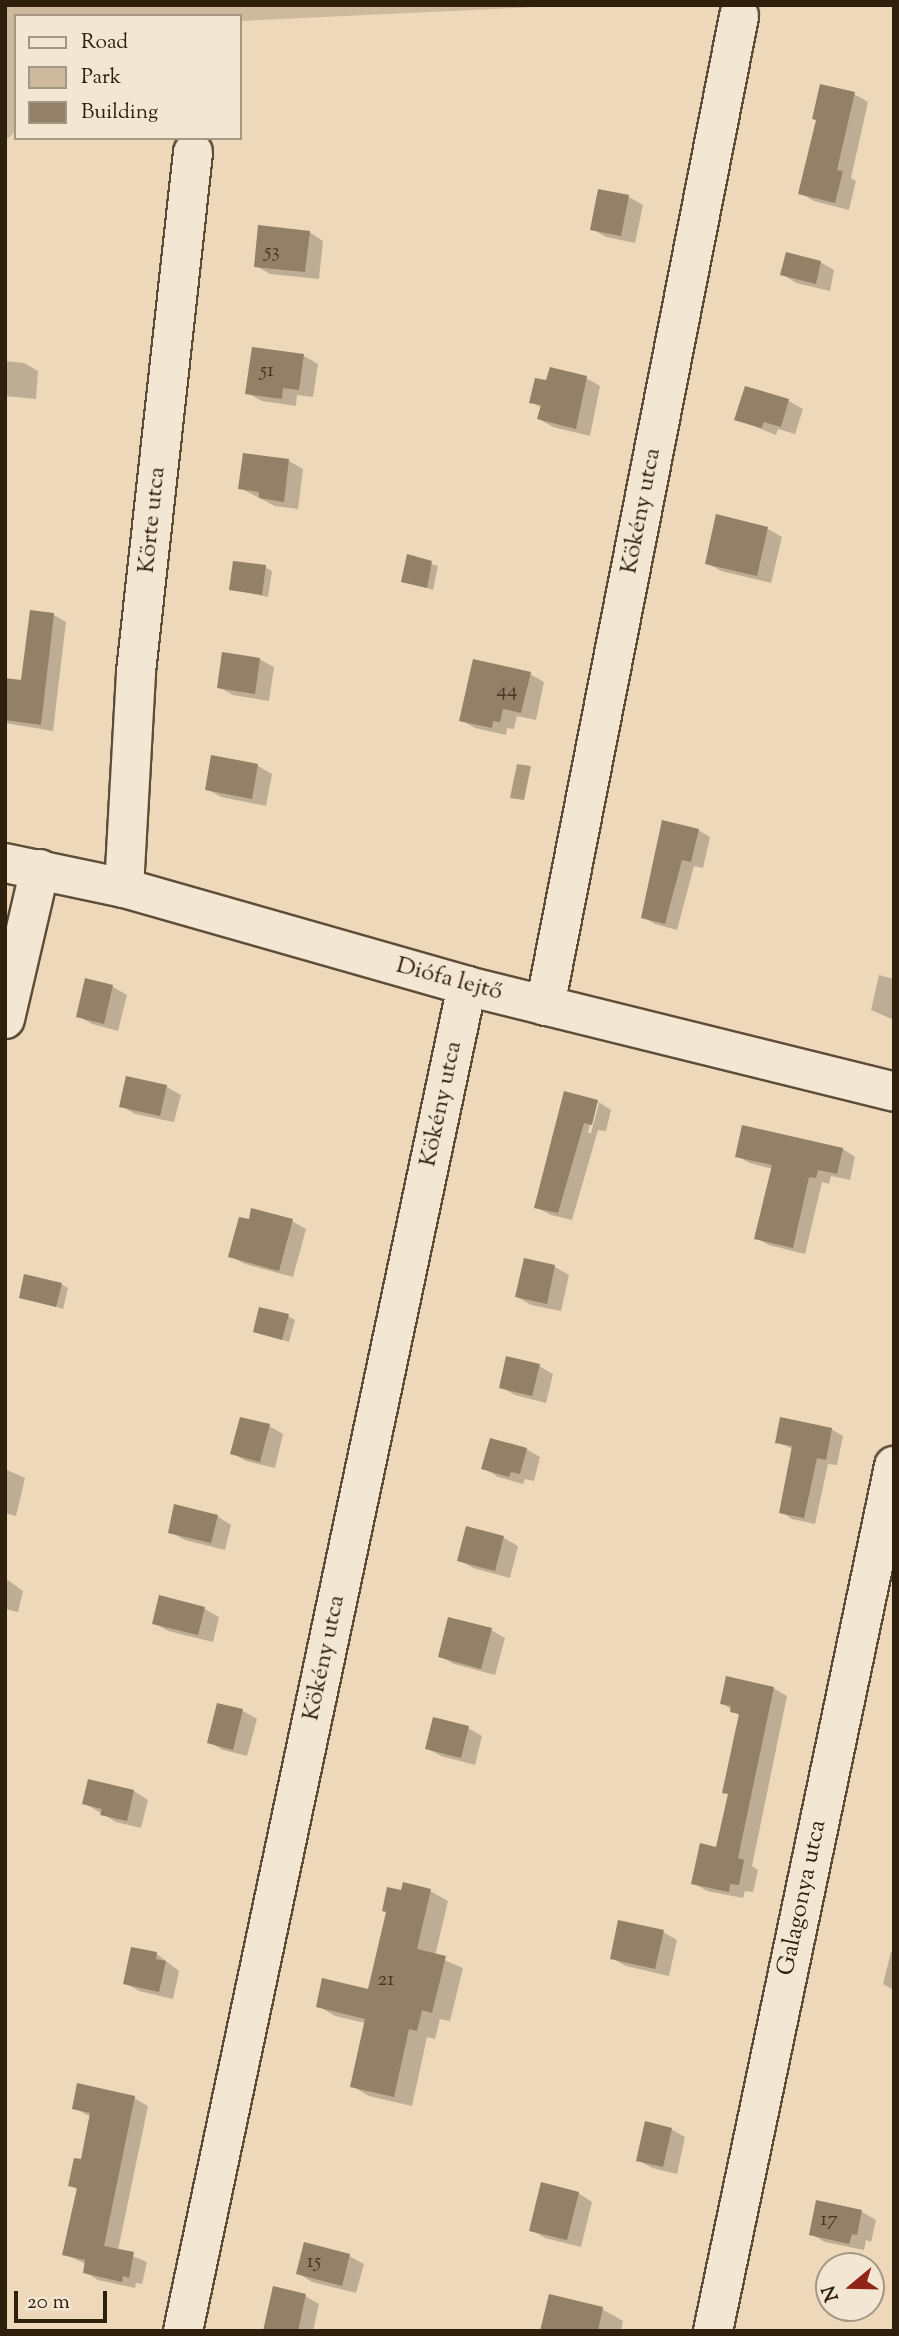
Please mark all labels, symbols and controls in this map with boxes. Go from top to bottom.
legend [14,14,242,140]
text: Road [81,28,128,58]
text: Park [81,63,121,93]
text: Building [81,98,158,128]
house number: 53 [264,239,280,265]
house number: 51 [260,358,274,384]
street label: Kökény utca [616,446,668,576]
street label: Körte utca [133,465,173,575]
house number: 44 [496,678,518,704]
street label: Diófa lejtő [393,952,505,1008]
street label: Kökény utca [415,1039,469,1169]
street label: Kökény utca [298,1593,352,1723]
street label: Galagonya utca [772,1818,834,1978]
house number: 21 [378,1967,394,1993]
house number: 17 [820,2207,838,2233]
house number: 15 [307,2249,321,2275]
north arrow [815,2252,885,2322]
scale bar [18,2276,110,2320]
text: N [816,2282,847,2305]
text: 20 m [27,2288,70,2318]

